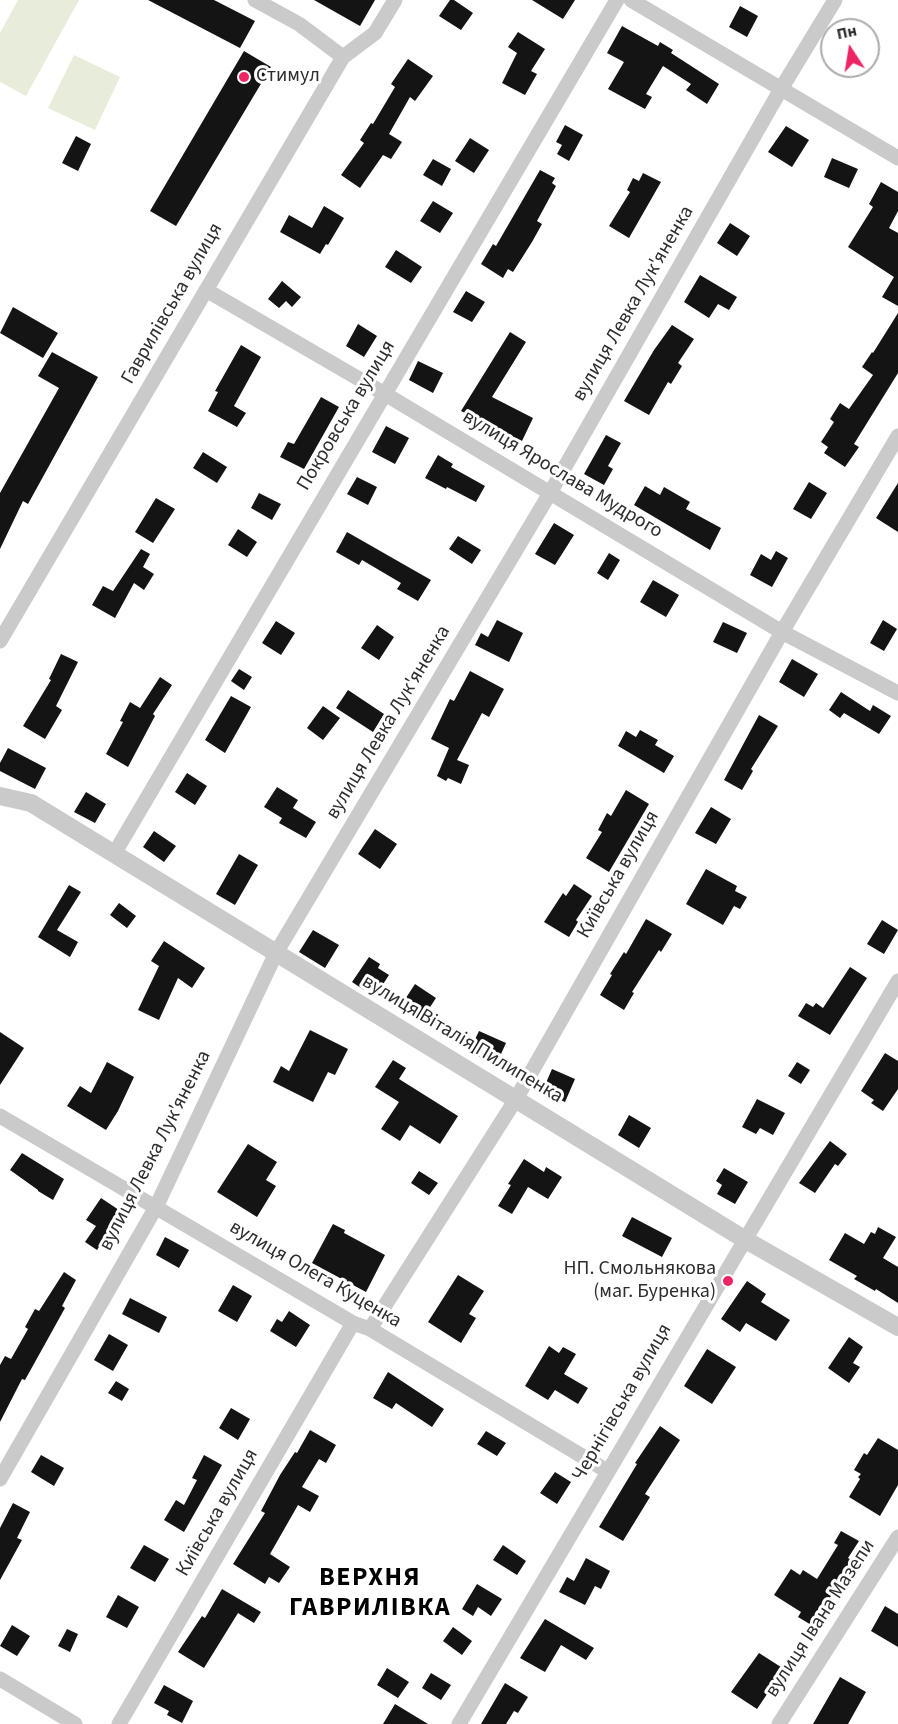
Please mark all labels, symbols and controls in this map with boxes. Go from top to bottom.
north arrow [820,18,880,78]
text: Пн [835,20,859,45]
place label: Стимул [256,65,320,89]
marker: Стимул [237,70,251,84]
street label: вулиця Левка Лук'яненка [568,202,700,406]
street label: Гаврилівська вулиця [117,219,229,389]
street label: Покровська вулиця [293,336,401,496]
street label: вулиця Ярослава Мудрого [458,406,666,544]
street label: вулиця Левка Лук'яненка [322,622,456,824]
street label: Київська вулиця [573,807,665,943]
street label: вулиця Віталія Пилипенка [357,970,567,1110]
street label: вулиця Левка Лук'яненка [95,1047,217,1255]
street label: вулиця Олега Куценка [225,1216,405,1334]
place label: НП. Смольнякова (маг. Буренка) [564,1258,716,1305]
marker: НП. Смольнякова (маг. Буренка) [721,1274,735,1288]
street label: Чернігівська вулиця [568,1320,678,1486]
street label: Київська вулиця [172,1445,264,1581]
street label: вулиця Івана Мазепи [761,1536,881,1702]
district label: ВЕРХНЯ ГАВРИЛІВКА [289,1563,451,1624]

